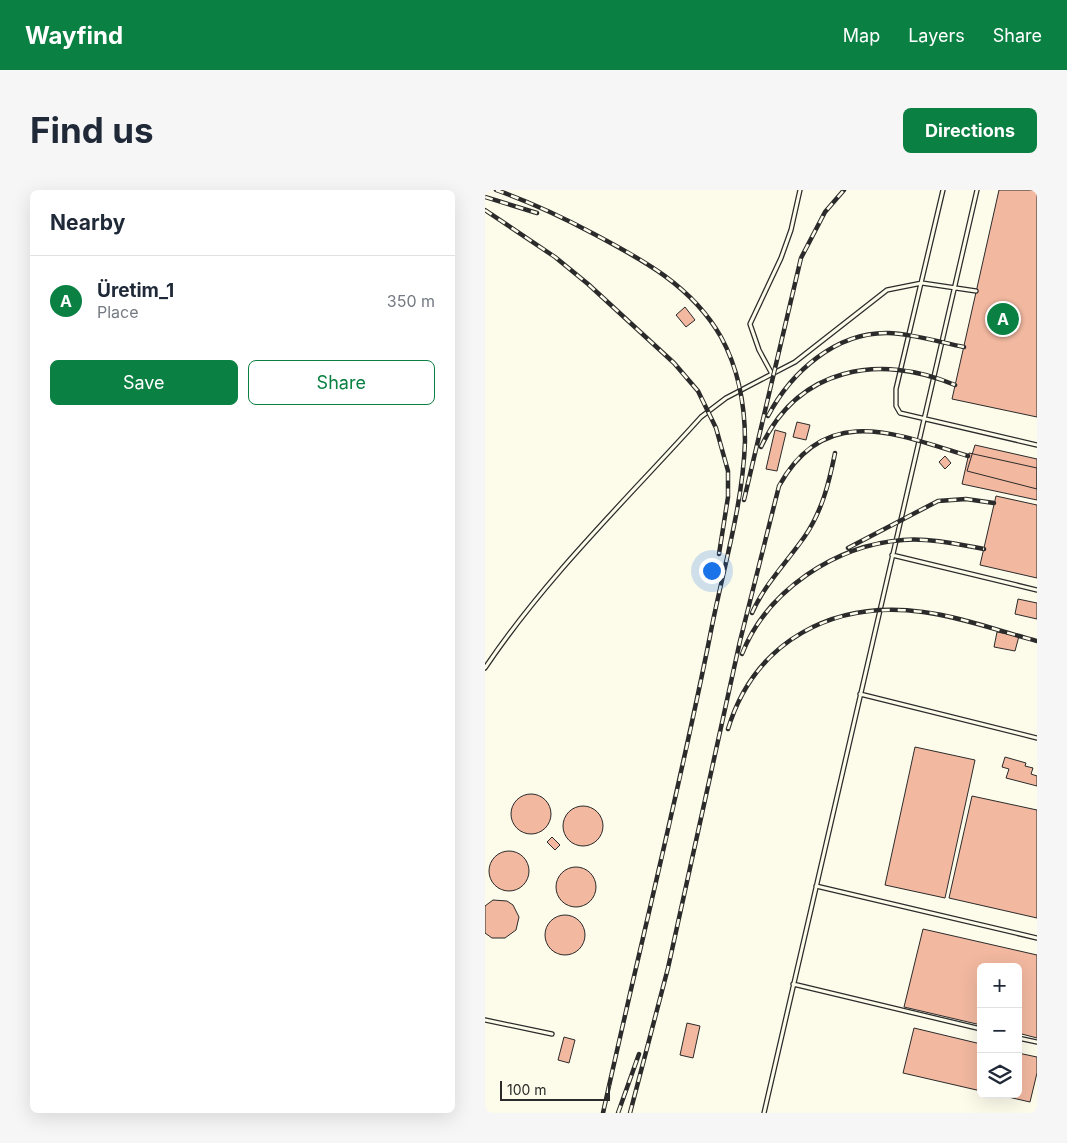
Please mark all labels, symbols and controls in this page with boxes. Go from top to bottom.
text: Wayfind [25,21,123,50]
text: Map [843,25,880,46]
text: Layers [908,25,965,46]
text: Share [993,25,1042,46]
button: Directions [903,108,1037,153]
text: Find us [30,109,154,151]
text: Nearby [50,210,125,235]
text: Üretim_1 [97,279,174,302]
text: A [60,291,72,311]
text: 350 m [387,291,435,311]
pin: A [987,300,1019,338]
text: Place [97,302,139,322]
button: Save [50,360,238,405]
button: Share [248,360,435,405]
your location [699,558,725,584]
map controls [977,963,1022,1098]
button: + [977,963,1022,1008]
button: − [977,1008,1022,1053]
button: layers [977,1053,1022,1098]
scale bar [500,1078,610,1101]
text: 100 m [507,1081,547,1098]

